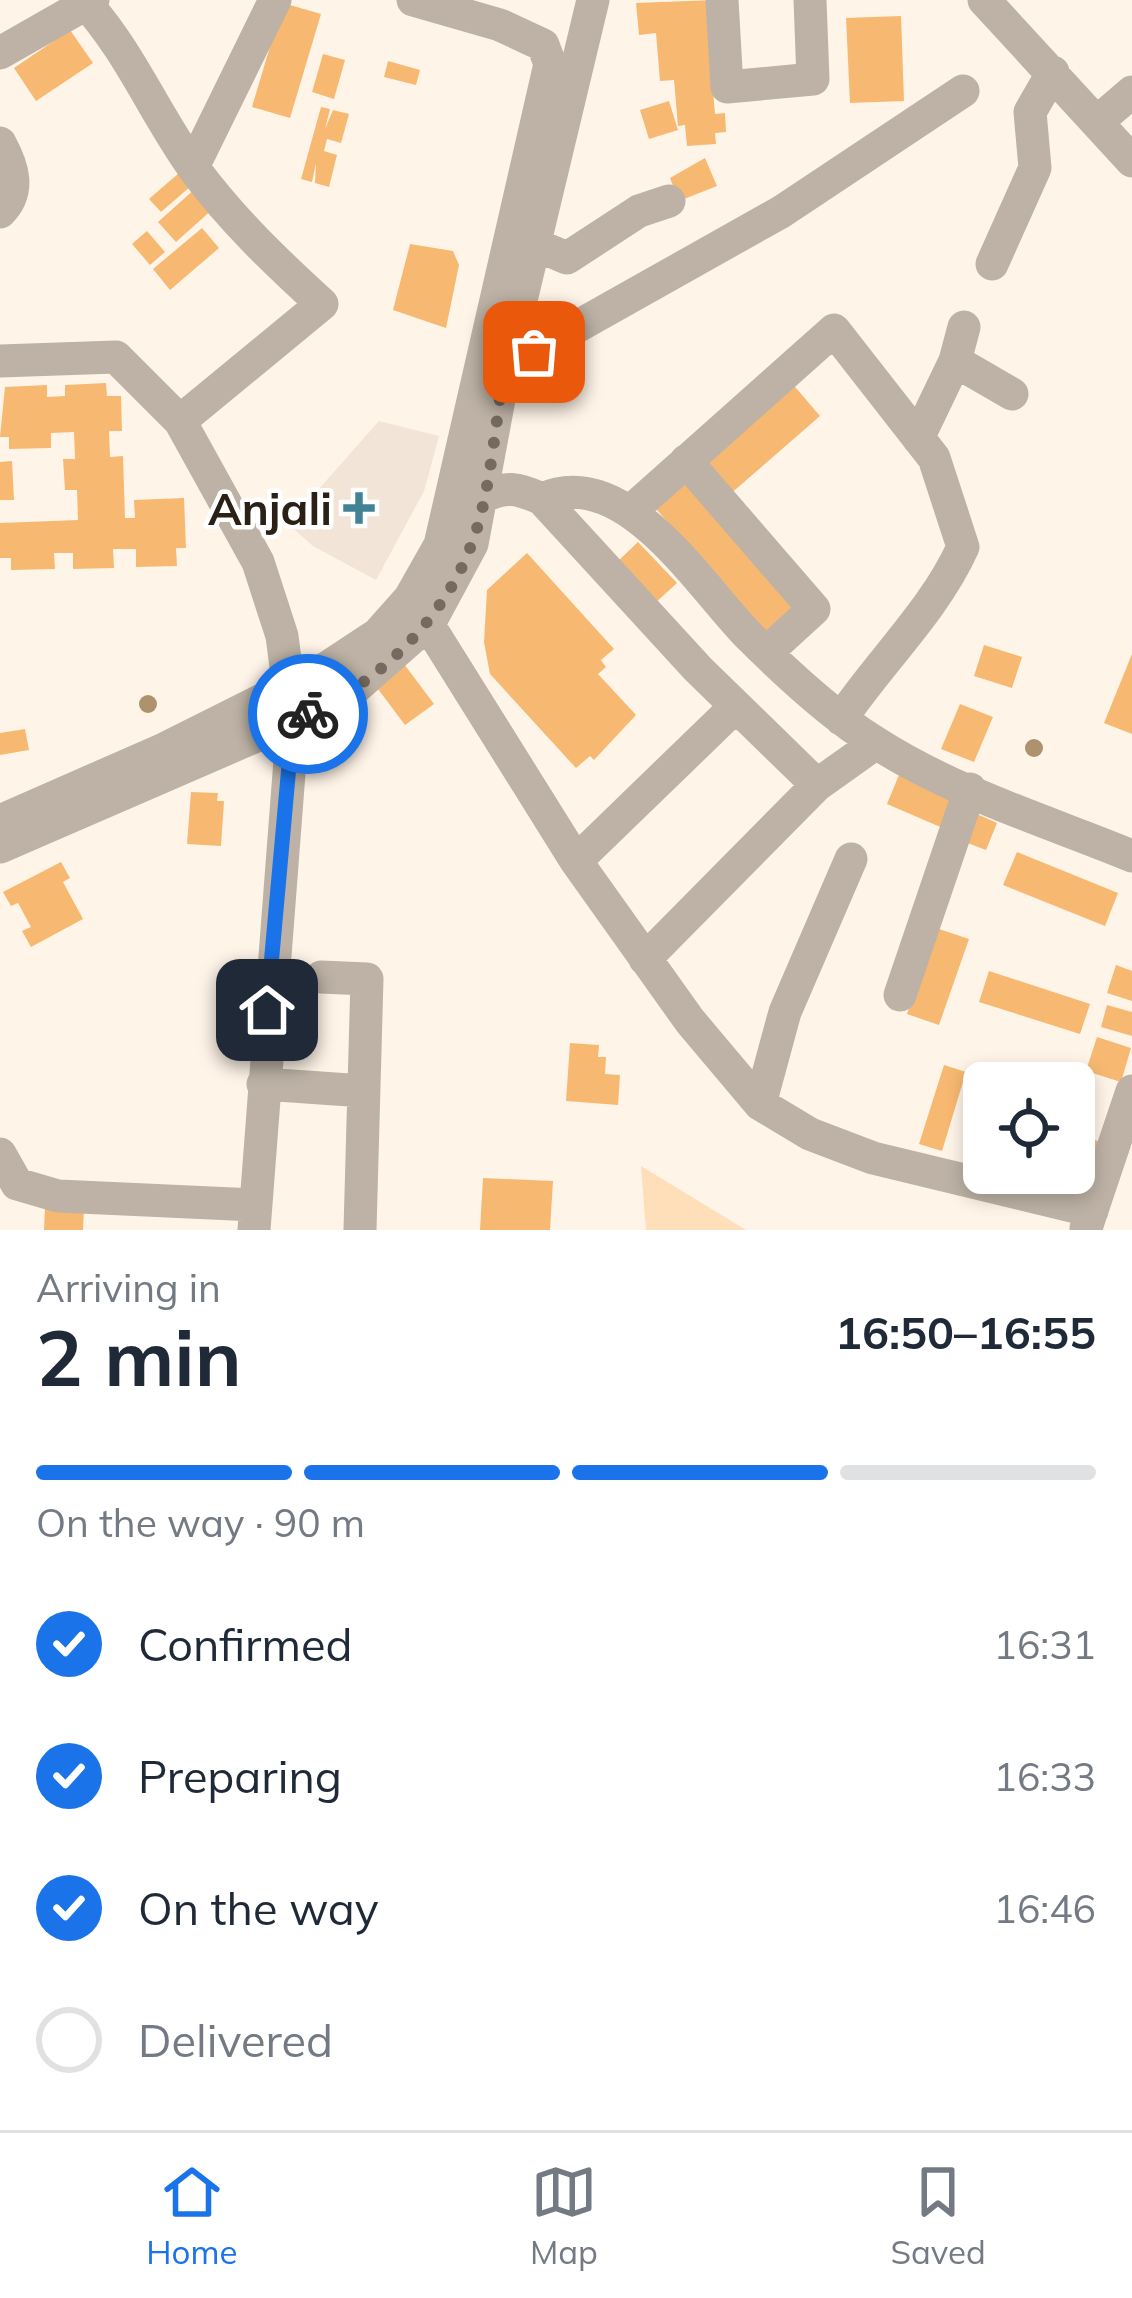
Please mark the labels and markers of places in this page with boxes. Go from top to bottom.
pin [483,301,585,403]
place label: Anjali [208,480,332,536]
marker: Anjali [343,492,375,524]
pin [216,959,318,1061]

